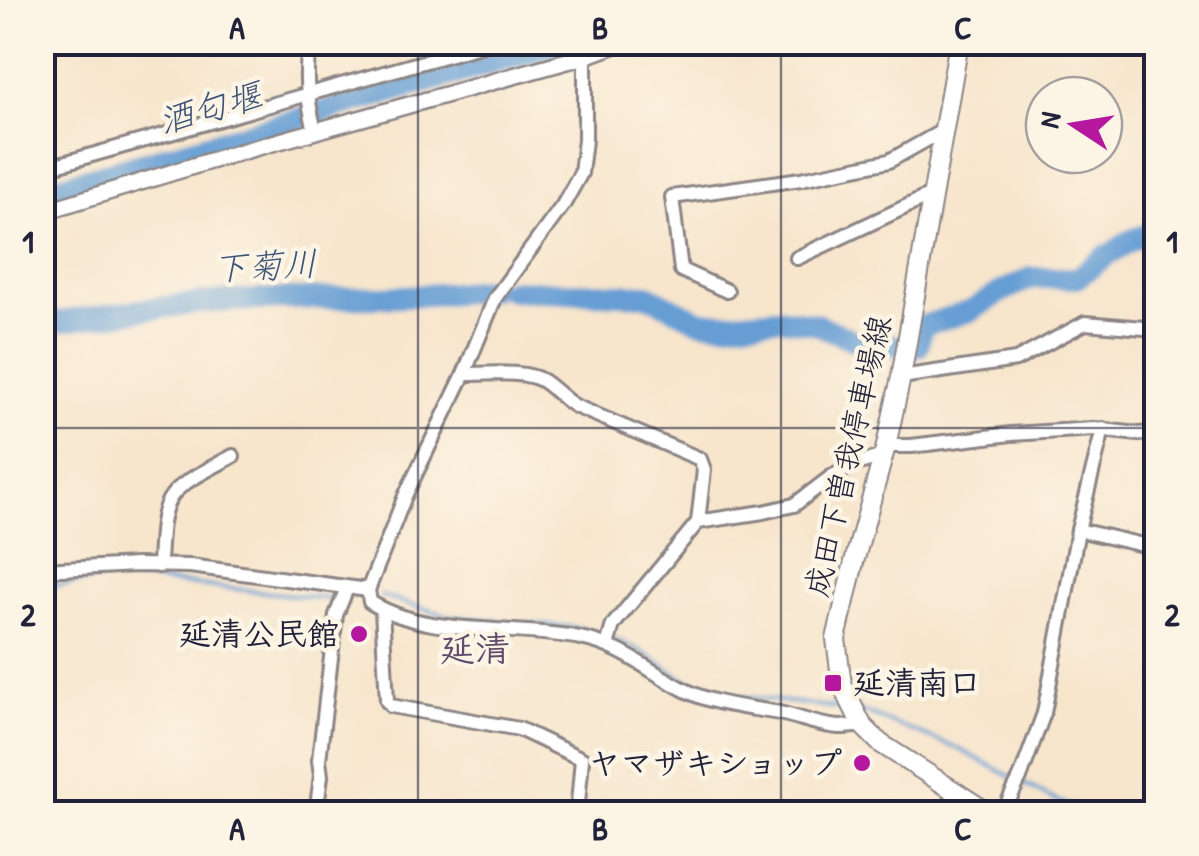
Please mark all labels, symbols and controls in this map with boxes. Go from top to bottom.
text: A [229,6,245,49]
text: B [592,6,608,49]
text: C [954,6,972,49]
water label: 酒匂堰 [153,69,271,145]
north arrow [1024,75,1124,175]
text: N [1029,108,1070,131]
text: 1 [22,220,34,263]
text: 1 [1166,220,1178,263]
water label: 下菊川 [211,239,319,292]
street label: 成田下曽我停車場線 [794,311,901,601]
text: 2 [21,593,37,636]
text: 2 [1165,593,1181,636]
place label: 延清公民館 [179,612,339,655]
marker: 延清公民館 [348,623,370,645]
district label: 延清 [440,625,510,672]
place label: 延清南口 [853,661,981,704]
marker: 延清南口 [822,672,844,694]
place label: ヤマザキショップ [589,741,842,784]
marker: ヤマザキショップ [851,752,873,774]
text: A [229,807,245,850]
text: B [592,807,608,850]
text: C [954,807,972,850]

